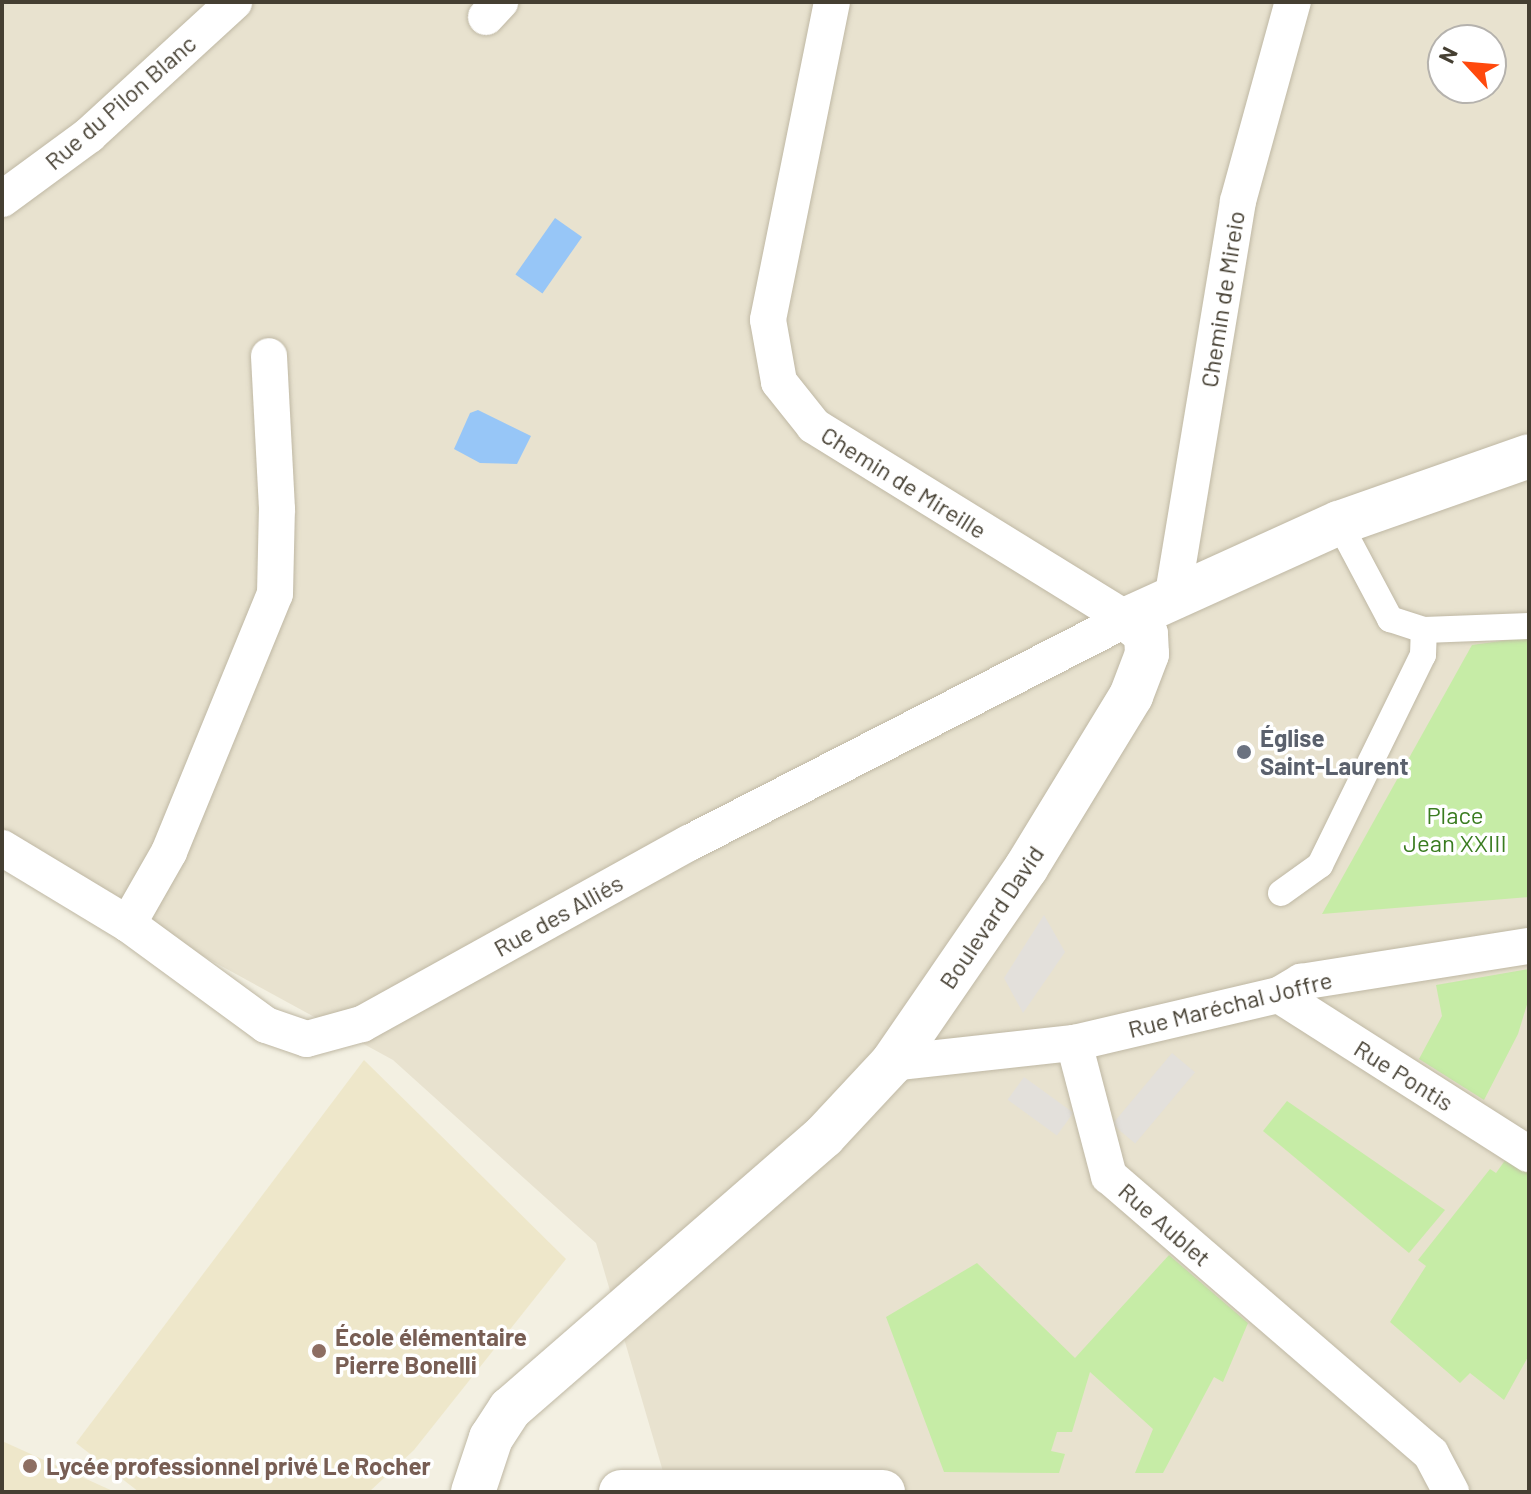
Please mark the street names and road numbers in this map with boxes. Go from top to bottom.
street label: Rue du Pilon Blanc [39,29,201,175]
street label: Chemin de Mireio [1194,209,1250,389]
street label: Chemin de Mireille [816,420,992,544]
street label: Boulevard David [933,840,1049,994]
street label: Rue des Alliés [488,868,628,962]
street label: Rue Maréchal Joffre [1125,965,1335,1043]
street label: Rue Pontis [1349,1033,1459,1117]
street label: Rue Aublet [1113,1176,1217,1272]

